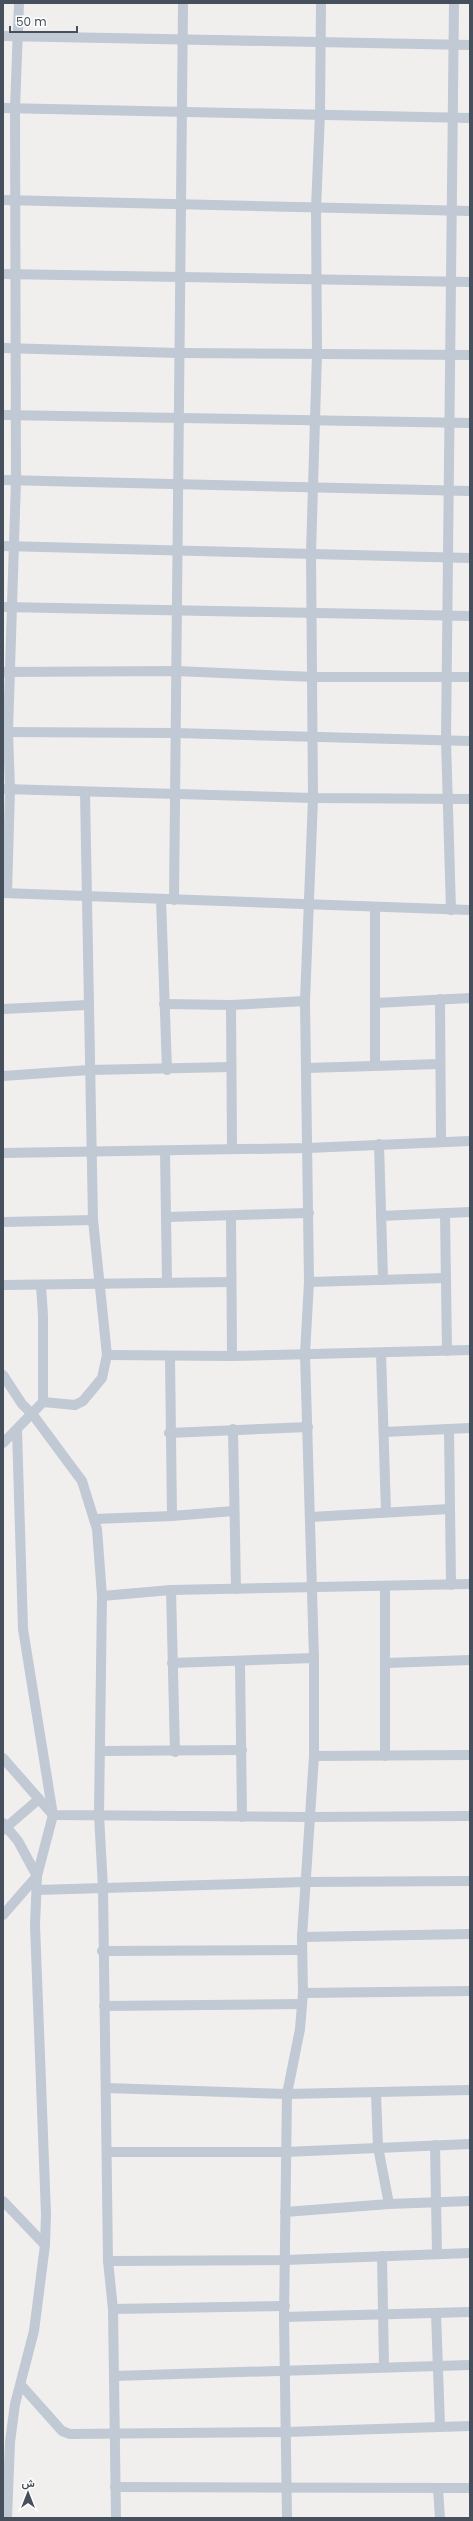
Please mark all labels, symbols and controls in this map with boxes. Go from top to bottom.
scale bar [10,8,77,34]
text: 50 m [16,13,47,30]
north arrow [8,2473,48,2513]
text: ش [21,2475,35,2491]

